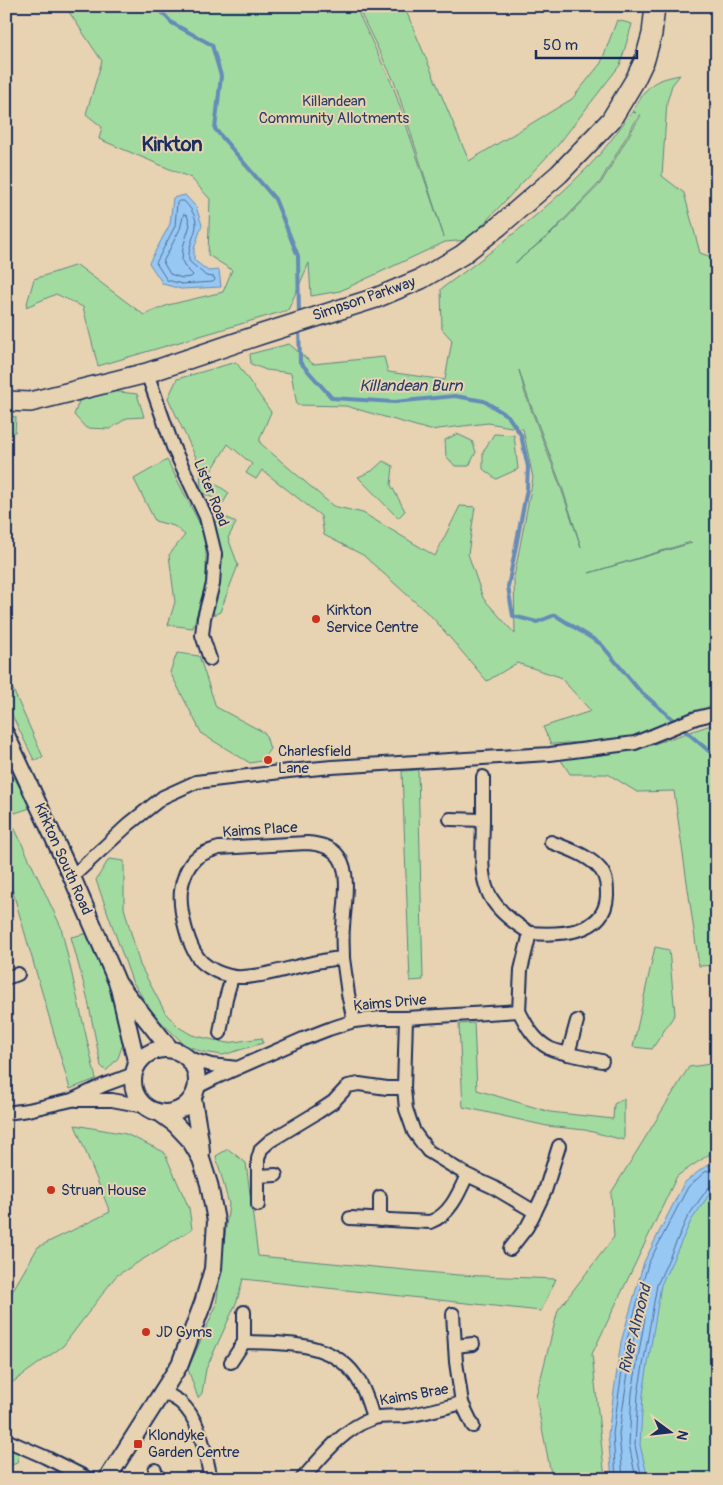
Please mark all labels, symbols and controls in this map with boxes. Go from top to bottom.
scale bar [536,28,637,60]
text: 50 m [543,36,578,55]
park label: Killandean Community Allotments [259,92,409,128]
district label: Kirkton [141,132,203,157]
street label: Simpson Parkway [310,272,419,325]
water label: Killandean Burn [359,376,464,396]
street label: Lister Road [189,457,233,529]
place label: Kirkton Service Centre [326,601,419,637]
marker: Kirkton Service Centre [310,613,322,625]
place label: Charlesfield Lane [278,742,351,778]
marker: Charlesfield Lane [262,754,274,766]
street label: Kirkton South Road [30,800,96,918]
street label: Kaims Place [222,818,299,842]
street label: Kaims Drive [353,990,428,1016]
place label: Struan House [61,1181,147,1200]
marker: Struan House [45,1184,57,1196]
water label: River Almond [614,1281,656,1375]
place label: JD Gyms [156,1323,212,1342]
marker: JD Gyms [140,1326,152,1338]
street label: Kaims Brae [378,1379,451,1410]
north arrow [646,1408,696,1458]
place label: Klondyke Garden Centre [148,1426,240,1462]
text: N [673,1428,692,1442]
marker: Klondyke Garden Centre [132,1438,144,1450]

